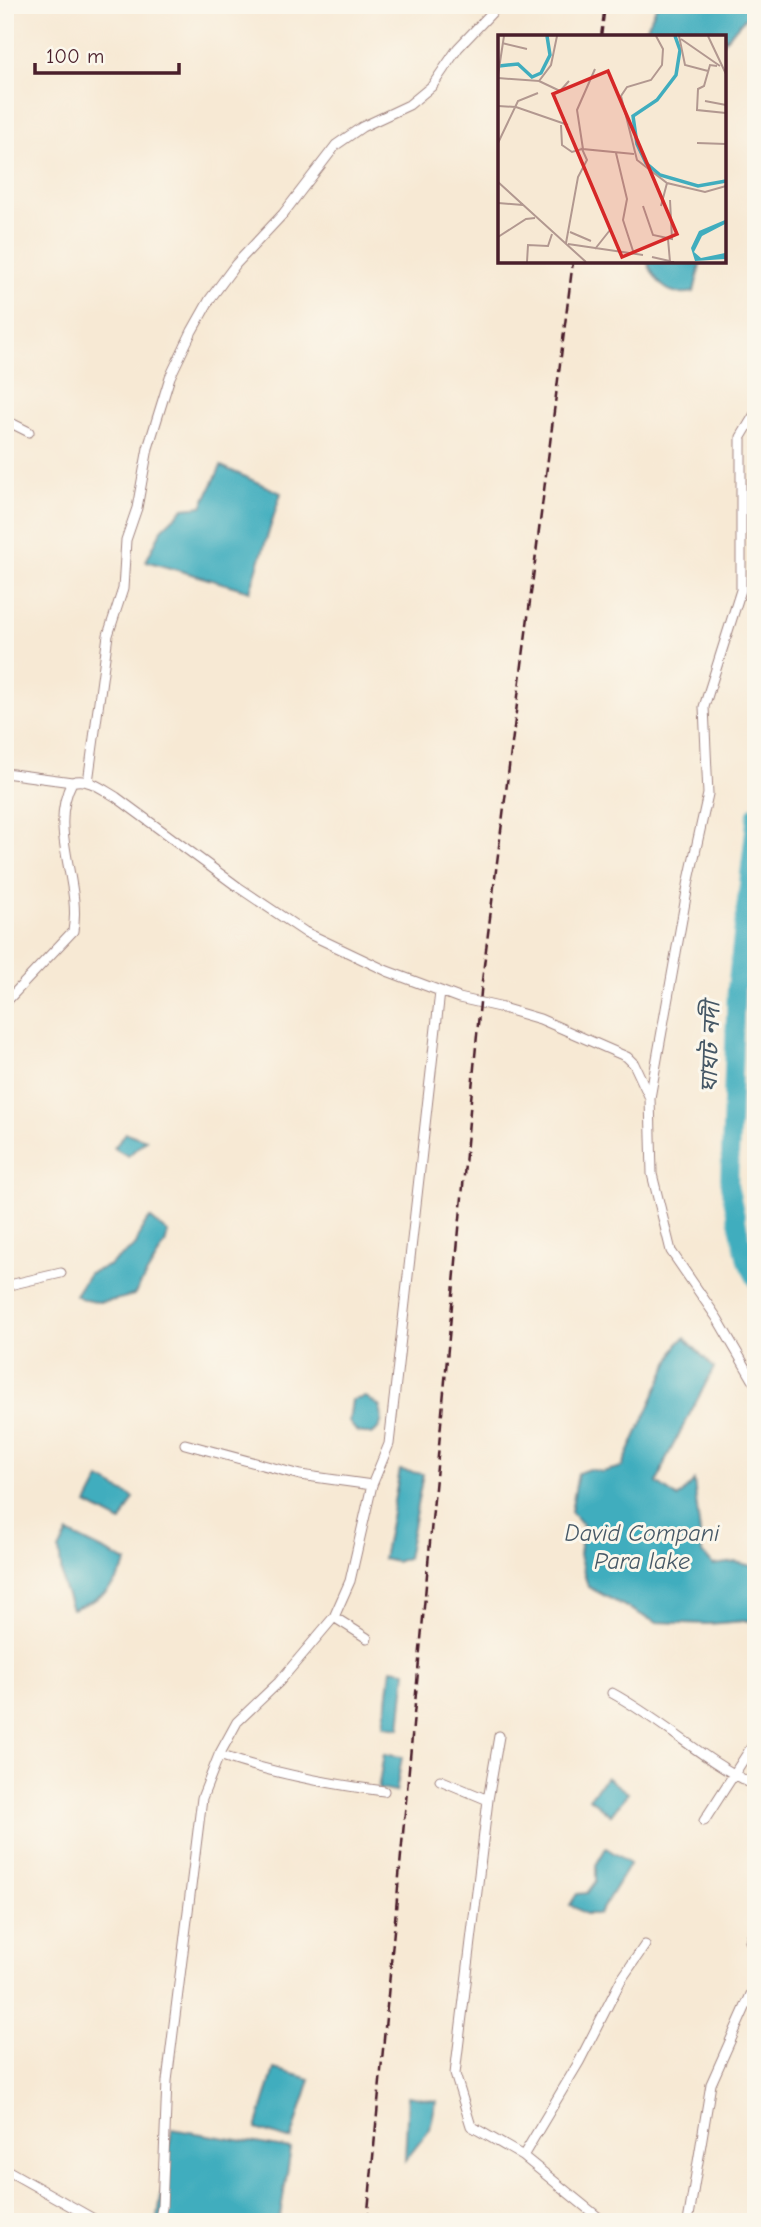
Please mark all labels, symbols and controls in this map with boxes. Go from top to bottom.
scale bar [35,32,178,76]
inset map [498,35,726,262]
text: 100 m [46,44,104,68]
water label: ঘাঘট নদী [694,996,726,1093]
water label: David Compani Para lake [565,1519,720,1575]

